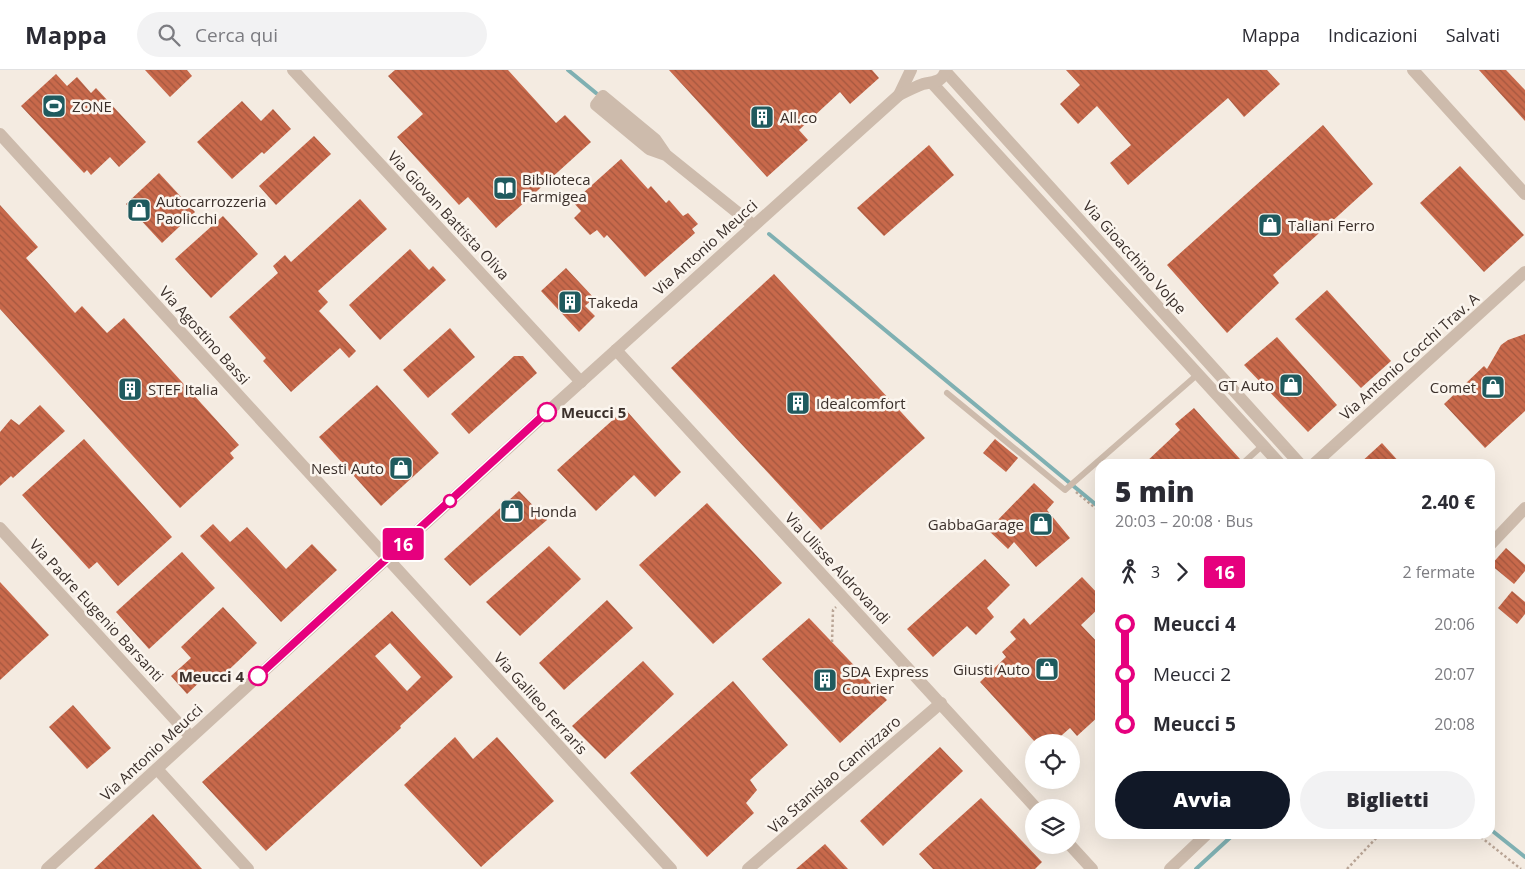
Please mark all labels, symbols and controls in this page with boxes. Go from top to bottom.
search box [137,12,487,57]
text: Mappa [25,18,107,51]
icon: search [155,21,183,49]
text: Cerca qui [195,22,278,48]
text: Mappa [1242,23,1300,47]
text: Indicazioni [1328,23,1418,47]
text: Salvati [1446,23,1500,47]
sports icon: ZONE [41,93,67,119]
place label: ZONE [72,96,112,116]
building icon: All.co [749,104,775,130]
place label: All.co [780,107,817,127]
street label: Via Giovan Battista Oliva [384,146,514,284]
place label: Biblioteca Farmigea [522,169,591,206]
library icon: Biblioteca Farmigea [492,175,518,201]
place label: Autocarrozzeria Paolicchi [156,191,267,228]
street label: Via Antonio Meucci [649,195,761,299]
street label: Via Gioacchino Volpe [1079,196,1191,318]
shop icon: Autocarrozzeria Paolicchi [126,197,152,223]
shop icon: Taliani Ferro [1257,212,1283,238]
place label: Taliani Ferro [1288,215,1375,235]
street label: Via Agostino Bassi [155,281,255,389]
street label: Via Antonio Cocchi Trav. A [1335,288,1483,424]
building icon: Takeda [557,289,583,315]
place label: Takeda [588,292,638,312]
shop icon: GT Auto [1278,372,1304,398]
shop icon: Comet [1480,374,1506,400]
place label: GT Auto [1218,375,1274,395]
building icon: STEF Italia [117,376,143,402]
place label: Comet [1430,377,1476,397]
place label: STEF Italia [148,379,218,399]
building icon: Idealcomfort [785,390,811,416]
place label: Idealcomfort [816,393,906,413]
marker: Meucci 5 [537,402,557,422]
place label: Meucci 5 [561,402,626,422]
shop icon: Nesti Auto [388,455,414,481]
place label: Nesti Auto [311,458,384,478]
text: 5 min [1115,472,1195,510]
text: 2.40 € [1421,489,1475,515]
unlabelled marker [443,494,457,508]
shop icon: Honda [499,498,525,524]
place label: Honda [530,501,577,521]
street label: Via Ulisse Aldrovandi [781,508,895,628]
text: 20:03 – 20:08 · Bus [1115,510,1253,532]
shop icon: GabbaGarage [1028,511,1054,537]
place label: GabbaGarage [928,514,1024,534]
line badge: 16 [380,528,426,560]
text: 16 [393,532,413,556]
street label: Via Padre Eugenio Barsanti [26,534,168,686]
icon: walk [1115,558,1143,586]
icon: forward [1168,558,1196,586]
text: 16 [1214,560,1235,584]
text: 3 [1151,561,1160,583]
text: 2 fermate [1402,561,1475,583]
text: Meucci 4 [1153,611,1236,637]
text: 20:06 [1434,613,1475,635]
street label: Via Galileo Ferraris [490,648,592,758]
shop icon: Giusti Auto [1034,656,1060,682]
place label: Giusti Auto [953,659,1030,679]
place label: SDA Express Courier [842,661,929,698]
text: Meucci 2 [1153,661,1231,687]
text: 20:07 [1434,663,1475,685]
place label: Meucci 4 [179,666,244,686]
marker: Meucci 4 [248,666,268,686]
building icon: SDA Express Courier [812,667,838,693]
street label: Via Antonio Meucci [95,699,207,805]
street label: Via Stanislao Cannizzaro [763,711,905,837]
text: Meucci 5 [1153,711,1236,737]
text: 20:08 [1434,713,1475,735]
map controls [1025,734,1080,854]
button: locate [1025,734,1080,789]
button: Avvia [1115,771,1290,829]
button: Biglietti [1300,771,1475,829]
button: layers [1025,799,1080,854]

